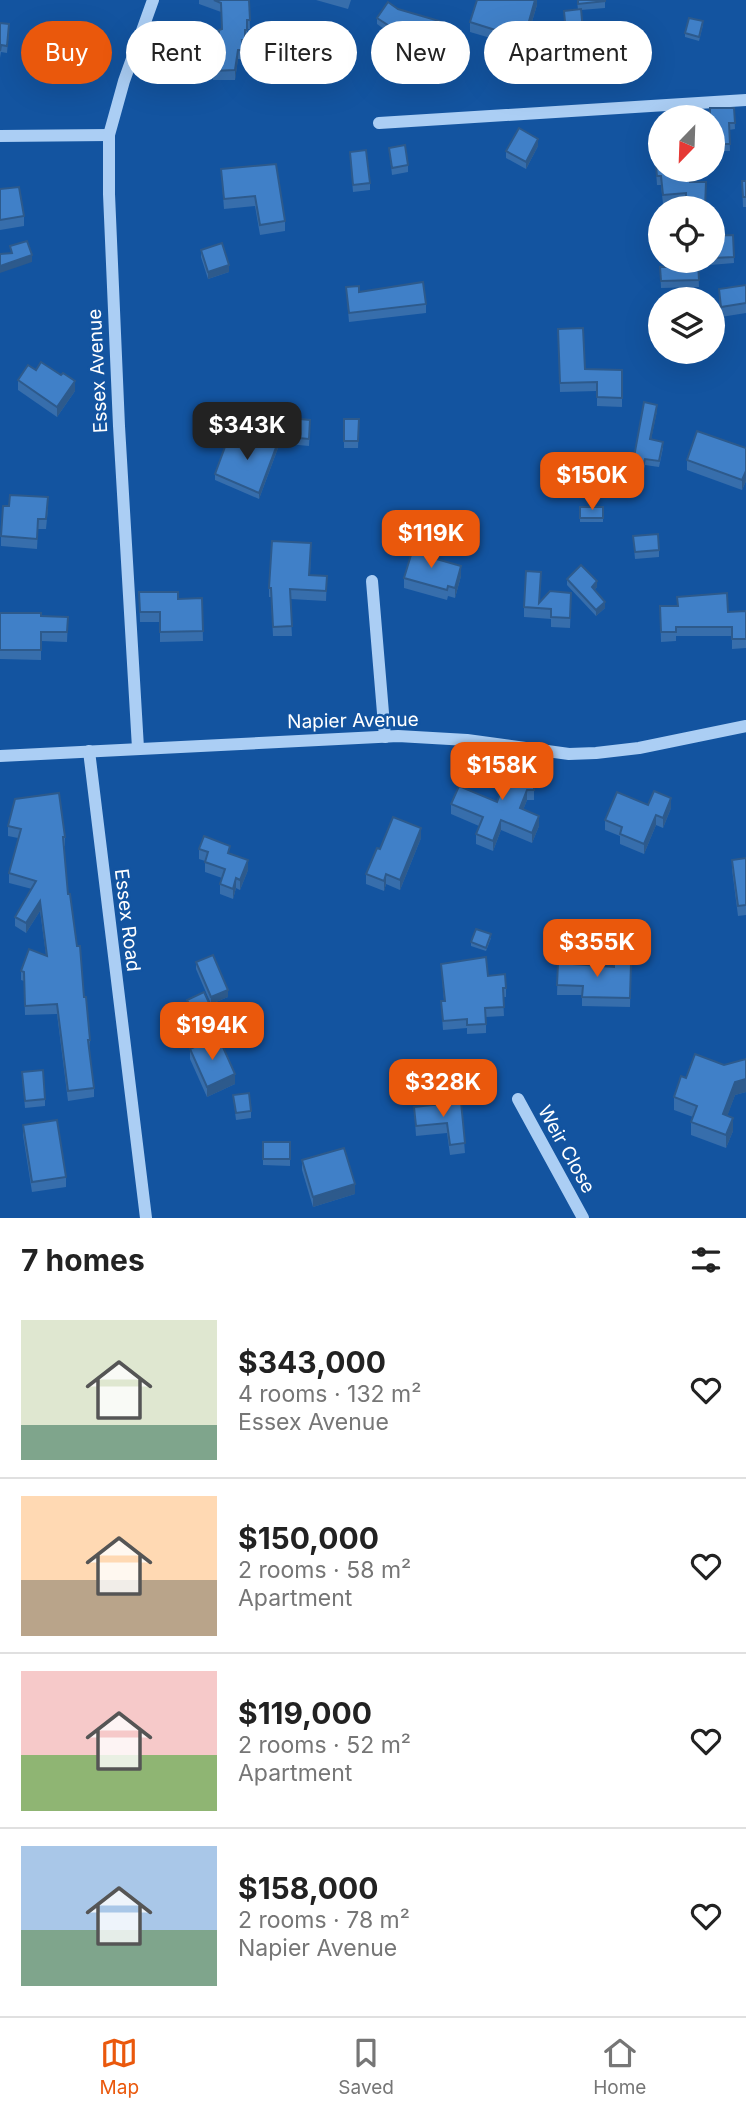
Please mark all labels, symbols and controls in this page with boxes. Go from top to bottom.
chip: Buy [21,21,112,84]
chip: Rent [126,21,226,84]
chip: Filters [240,21,357,84]
chip: New [371,21,470,84]
chip: Apartment [484,21,652,84]
north arrow [648,105,724,182]
map controls [648,105,725,364]
button: locate [648,196,725,273]
button: layers [648,287,725,364]
street label: Essex Avenue [83,308,112,434]
pin: $343K [198,402,296,462]
text: $343K [209,411,285,439]
pin: $150K [543,452,641,512]
text: $150K [556,461,628,489]
pin: $119K [382,510,480,570]
text: $119K [398,519,464,547]
street label: Napier Avenue [287,708,419,733]
pin: $158K [453,742,551,802]
text: $158K [466,751,538,779]
street label: Essex Road [110,867,145,973]
pin: $355K [548,920,646,979]
text: $355K [559,928,635,956]
pin: $194K [163,1002,261,1062]
text: $194K [176,1011,248,1039]
pin: $328K [394,1060,492,1119]
text: $328K [405,1068,481,1096]
street label: Weir Close [533,1101,600,1197]
icon: filters [687,1241,725,1279]
text: 7 homes [21,1242,145,1278]
text: $343,000 [238,1344,386,1380]
icon: home [77,1348,161,1432]
icon: heart [687,1371,725,1409]
text: 4 rooms · 132 m² [238,1380,421,1408]
text: Essex Avenue [238,1408,389,1436]
text: $150,000 [238,1520,379,1556]
icon: home [77,1524,161,1608]
icon: heart [687,1547,725,1585]
text: 2 rooms · 58 m² [238,1556,411,1584]
text: Apartment [238,1584,352,1612]
text: $119,000 [238,1695,372,1731]
icon: home [77,1699,161,1783]
icon: heart [687,1722,725,1760]
text: 2 rooms · 52 m² [238,1731,411,1759]
text: Apartment [238,1759,352,1787]
text: $158,000 [238,1870,378,1906]
icon: home [77,1874,161,1958]
icon: heart [687,1897,725,1935]
text: 2 rooms · 78 m² [238,1906,410,1934]
text: Napier Avenue [238,1934,397,1962]
tab: Map [100,2034,139,2099]
tab: Saved [338,2034,394,2099]
tab: Home [593,2034,646,2099]

